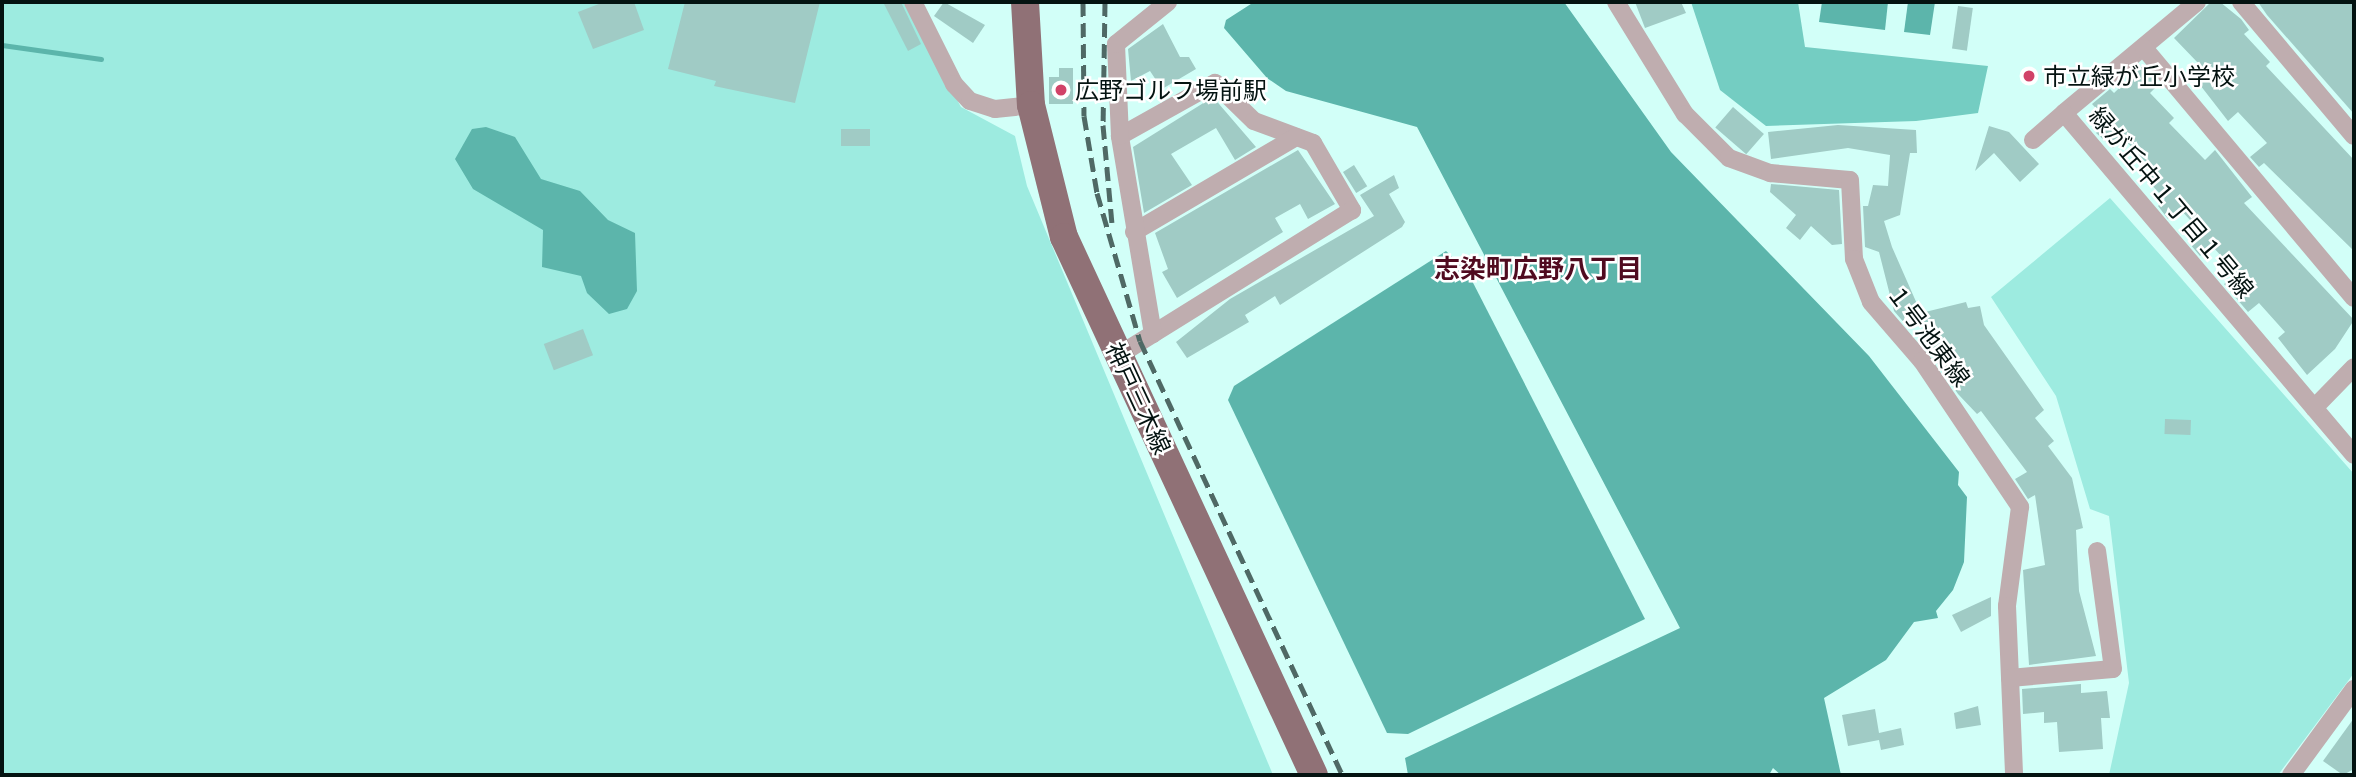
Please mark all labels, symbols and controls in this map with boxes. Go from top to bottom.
place label: 市立緑が丘小学校 [2043,62,2235,90]
marker: 市立緑が丘小学校 [2021,68,2037,84]
place label: 広野ゴルフ場前駅 [1075,76,1267,104]
marker: 広野ゴルフ場前駅 [1053,82,1069,98]
street label: 緑が丘中１丁目１号線 [2084,101,2260,303]
district label: 志染町広野八丁目 [1434,253,1642,285]
street label: １号池東線 [1881,278,1977,392]
street label: 神戸三木線 [1101,338,1177,458]

